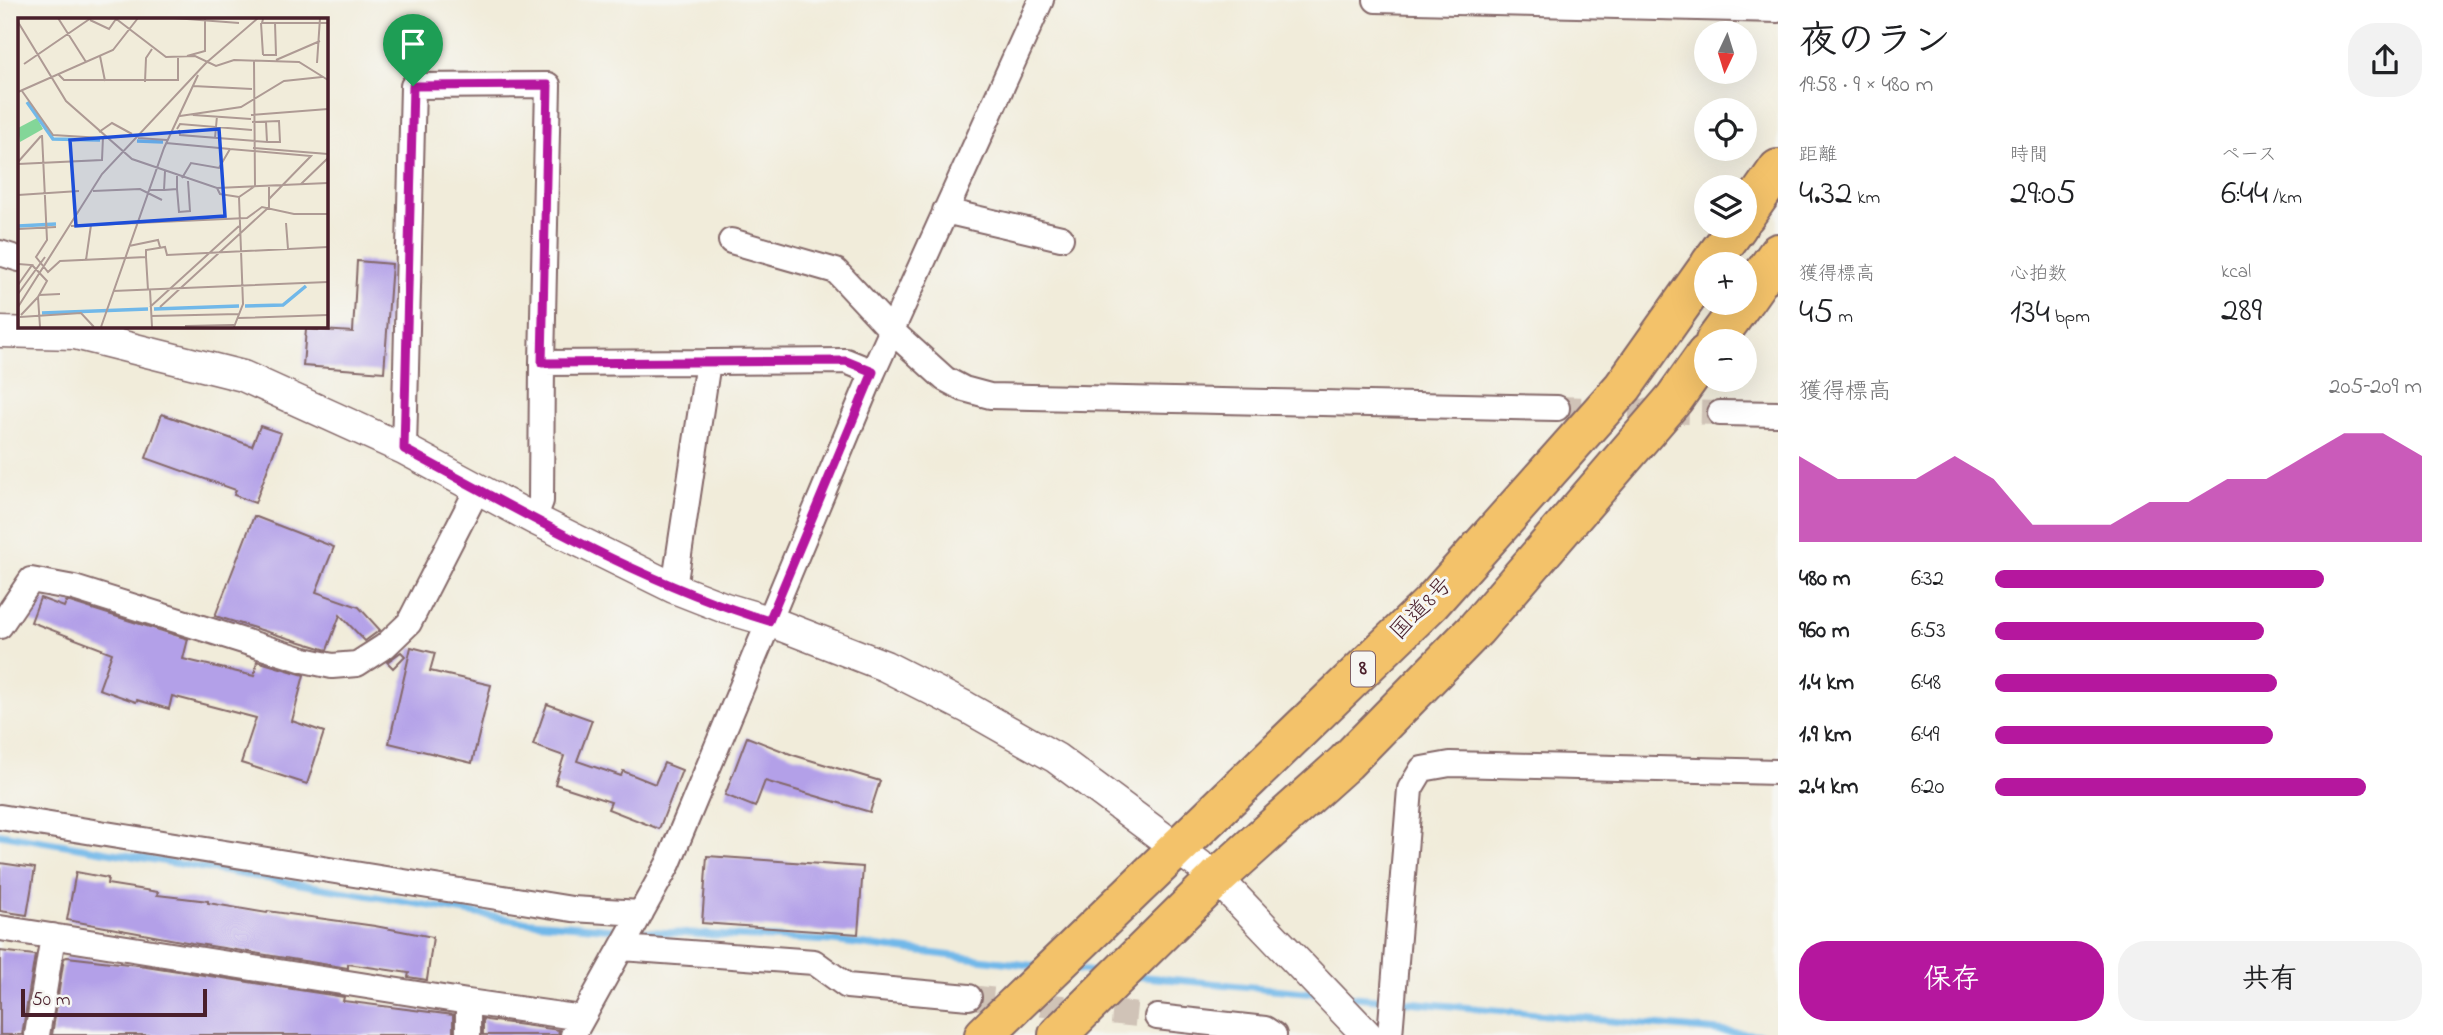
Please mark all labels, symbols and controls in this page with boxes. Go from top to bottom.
pin [383,14,443,86]
text: 夜のラン [1799,15,1951,71]
inset map [18,18,327,327]
north arrow [1694,21,1757,84]
map controls [1694,21,1757,392]
button: share [2348,23,2422,97]
icon: arrive [394,25,432,63]
text: 19:58 · 9 × 480 m [1799,69,1933,102]
button: locate [1694,98,1757,161]
text: 距離 [1799,142,1837,169]
text: 時間 [2010,142,2048,169]
text: ペース [2221,142,2277,169]
text: 4.32 [1799,169,1852,220]
text: 29:05 [2010,169,2076,220]
text: 6:44 [2221,169,2268,220]
button: layers [1694,175,1757,238]
text: km [1852,185,1880,212]
text: /km [2268,185,2302,212]
button: + [1694,252,1757,315]
text: kcal [2221,259,2251,286]
text: 獲得標高 [1799,261,1875,288]
text: 心拍数 [2010,261,2067,288]
text: 289 [2221,286,2262,337]
text: 45 [1799,288,1833,339]
text: 134 [2010,288,2050,339]
text: m [1833,304,1853,331]
text: bpm [2050,304,2090,331]
button: − [1694,329,1757,392]
text: 205–209 m [2329,371,2422,404]
text: 獲得標高 [1799,376,1891,409]
text: 480 m [1799,563,1851,596]
text: 6:32 [1911,563,1944,596]
street label: 国道8号 [1383,570,1461,648]
text: 960 m [1799,615,1850,648]
text: 6:53 [1911,615,1946,648]
road number: 8 [1351,652,1375,686]
text: 1.4 km [1799,667,1854,700]
text: 6:48 [1911,667,1941,700]
text: 1.9 km [1799,719,1852,752]
text: 6:49 [1911,719,1939,752]
text: 2.4 km [1799,771,1858,804]
text: 6:20 [1911,771,1944,804]
button: 保存 [1799,941,2104,1021]
button: 共有 [2118,941,2422,1021]
scale bar [21,986,206,1018]
text: 50 m [32,987,71,1014]

